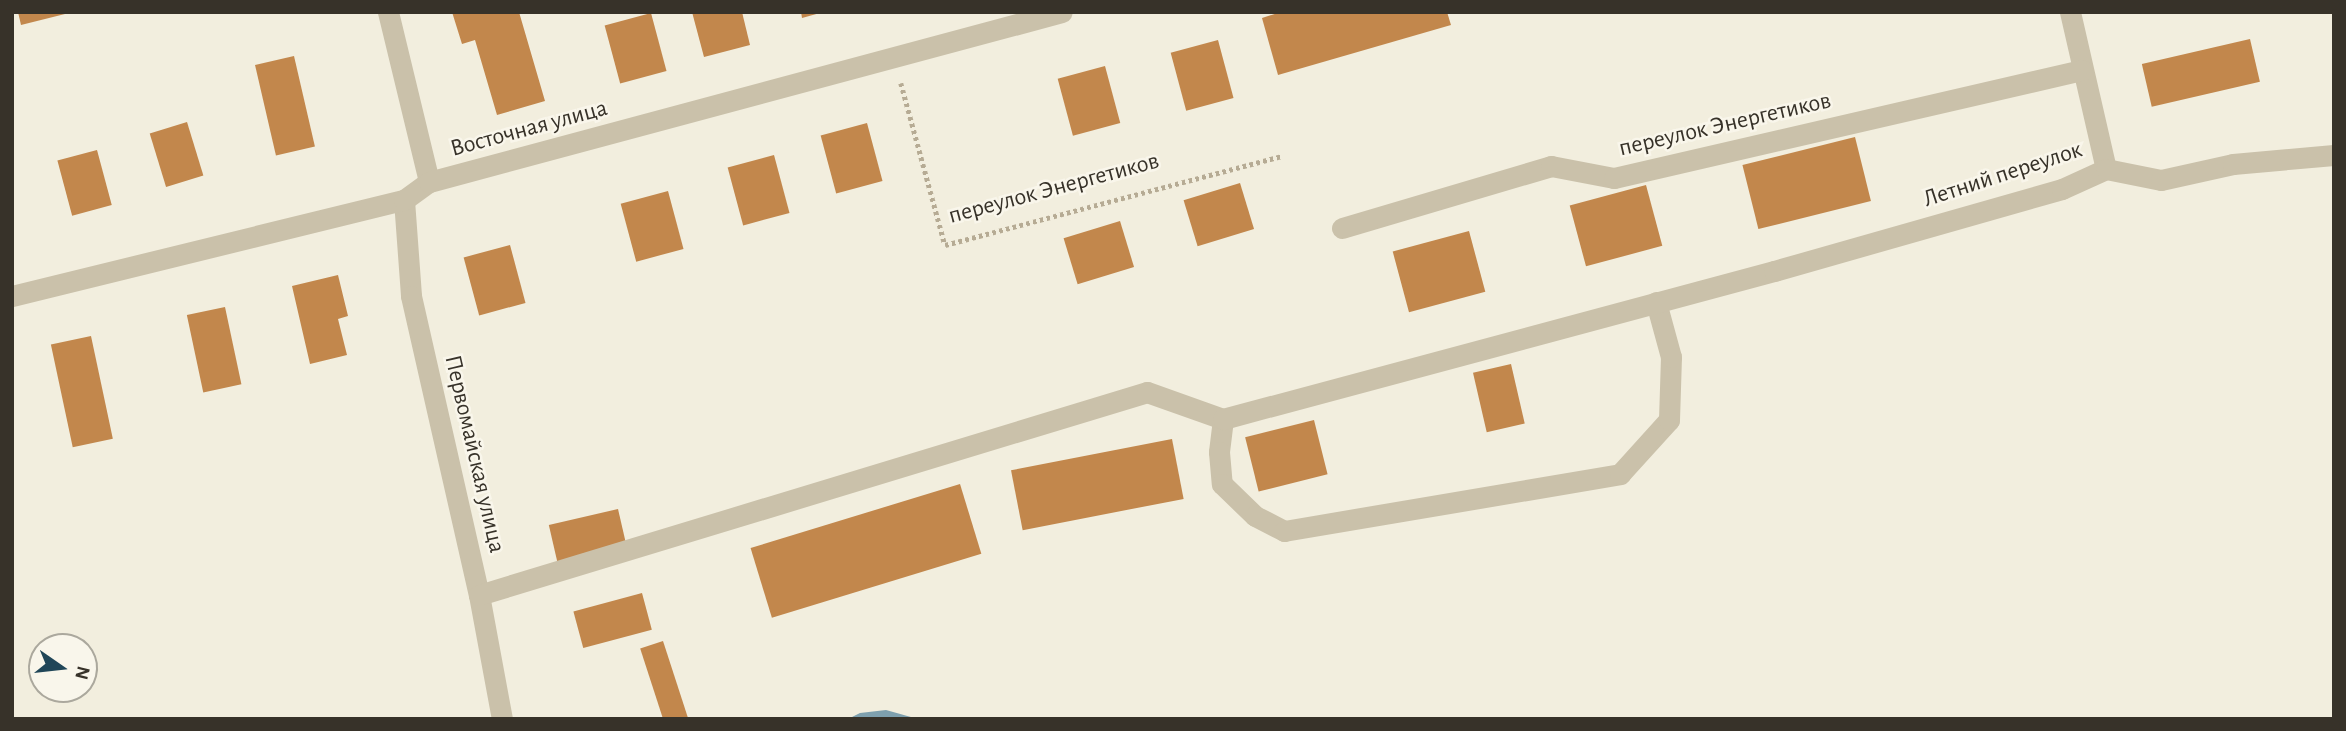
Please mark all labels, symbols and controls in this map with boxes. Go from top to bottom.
street label: переулок Энергетиков [1616,87,1834,163]
street label: Восточная улица [447,94,611,164]
street label: Летний переулок [1920,136,2086,214]
street label: переулок Энергетиков [946,147,1162,231]
street label: Первомайская улица [437,352,511,556]
north arrow [28,633,98,703]
text: N [71,664,93,681]

